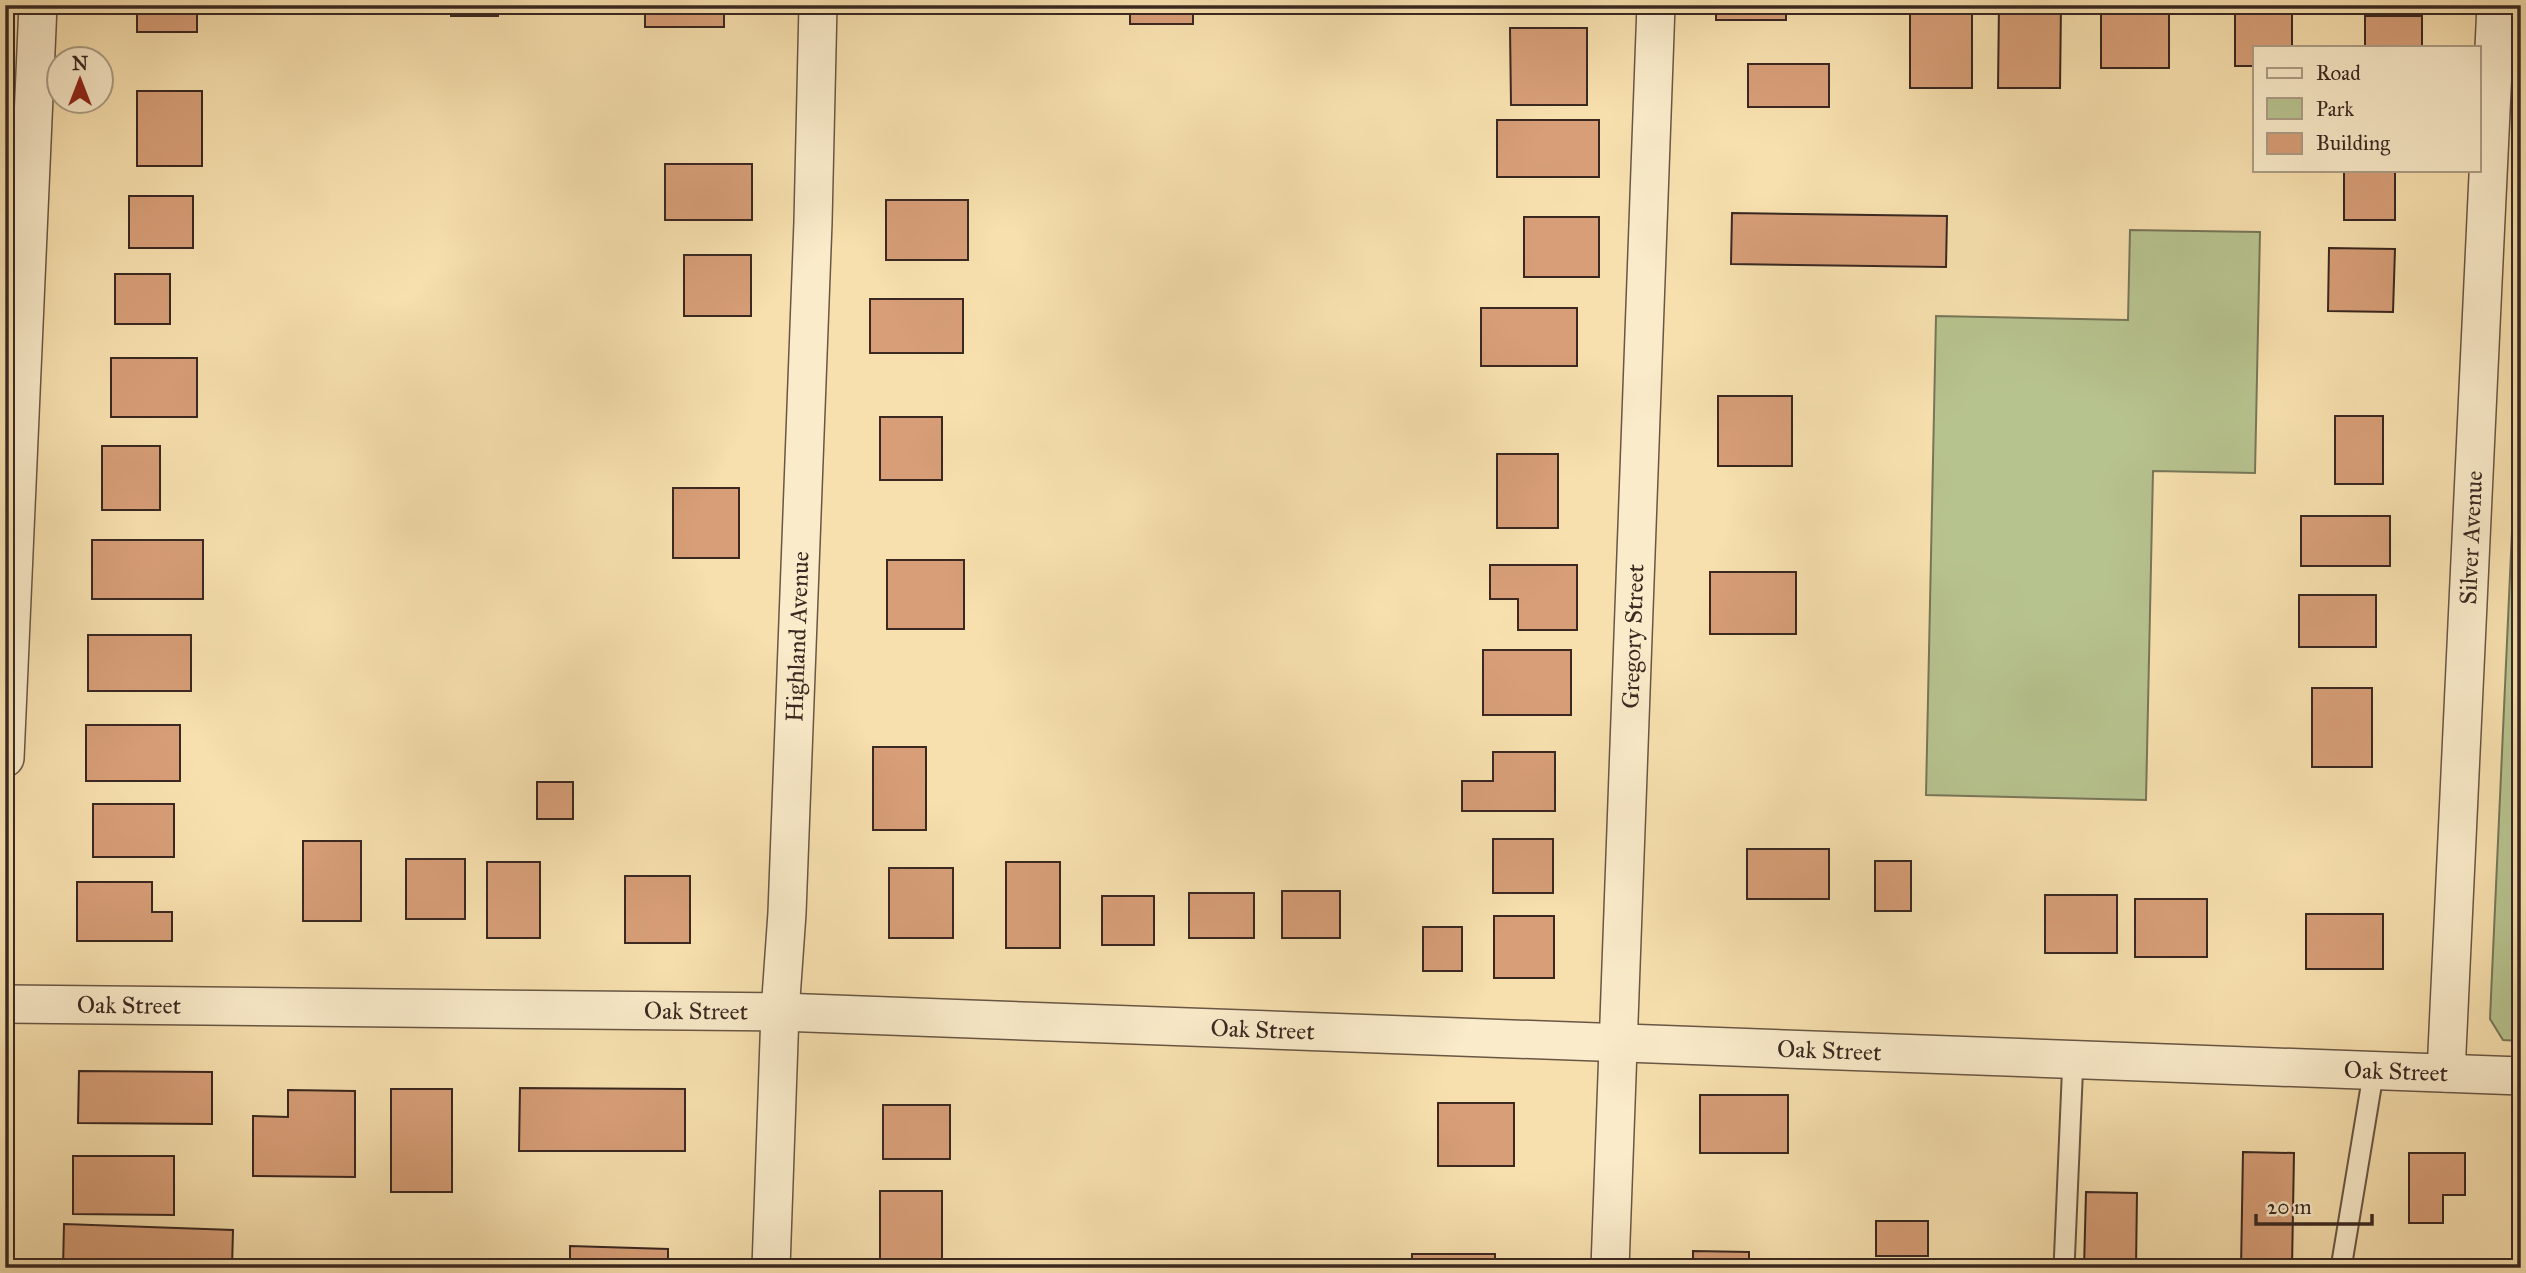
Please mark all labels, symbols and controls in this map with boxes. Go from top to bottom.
north arrow [46,46,116,116]
legend [2253,46,2480,172]
text: N [72,52,88,75]
text: Road [2316,60,2361,86]
text: Park [2316,96,2354,122]
text: Building [2316,130,2390,156]
street label: Silver Avenue [2453,470,2489,605]
street label: Highland Avenue [779,551,816,723]
street label: Gregory Street [1615,563,1651,709]
street label: Oak Street [77,990,182,1021]
street label: Oak Street [644,996,749,1027]
street label: Oak Street [1210,1013,1316,1047]
street label: Oak Street [1777,1034,1882,1067]
street label: Oak Street [2343,1054,2449,1088]
scale bar [2256,1182,2372,1226]
text: 20 m [2267,1194,2312,1220]

